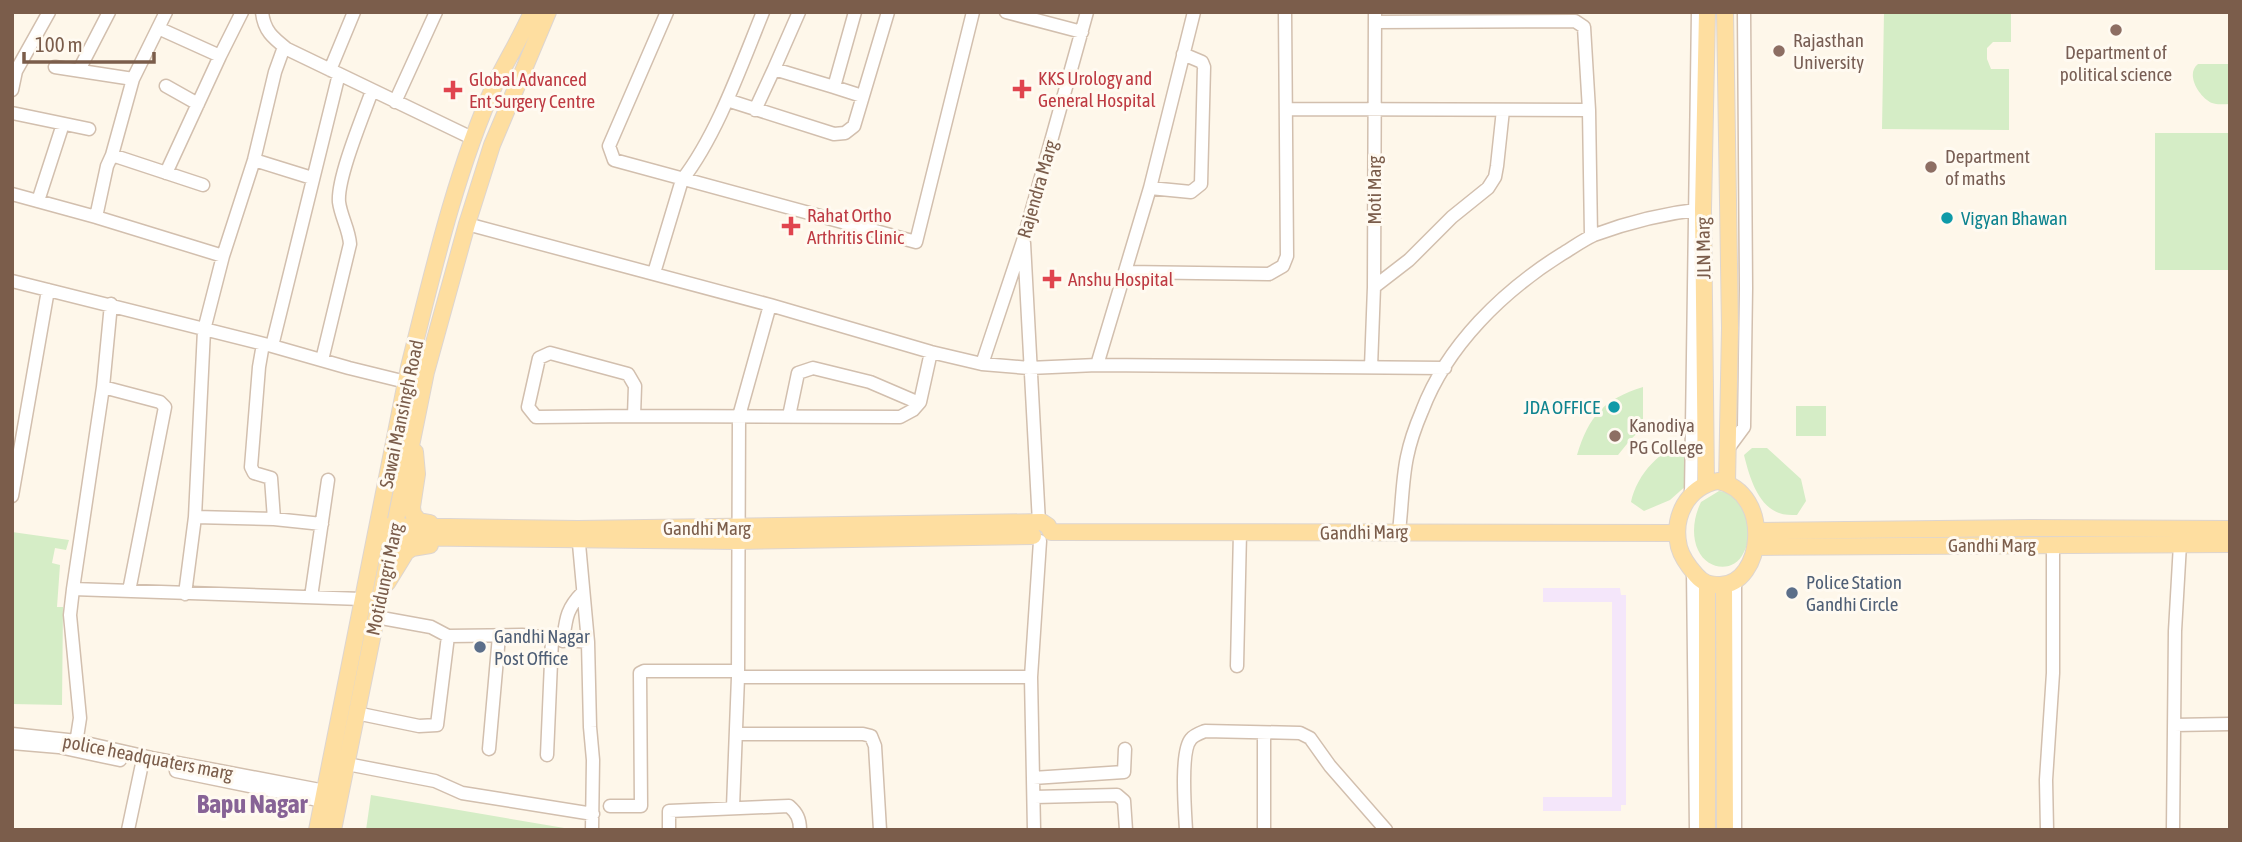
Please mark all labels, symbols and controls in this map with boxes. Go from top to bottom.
scale bar [24,21,154,65]
marker: Department of political science [2108,22,2124,38]
place label: Rajasthan University [1793,29,1864,73]
text: 100 m [35,32,83,56]
place label: Department of political science [2060,41,2172,85]
marker: Rajasthan University [1771,43,1787,59]
place label: KKS Urology and General Hospital [1038,67,1156,111]
place label: Global Advanced Ent Surgery Centre [469,68,595,112]
marker: KKS Urology and General Hospital [1012,79,1032,99]
marker: Global Advanced Ent Surgery Centre [443,80,463,100]
street label: Rajendra Marg [1013,137,1062,241]
place label: Department of maths [1945,145,2030,189]
street label: Moti Marg [1363,155,1385,224]
marker: Department of maths [1923,159,1939,175]
place label: Rahat Ortho Arthritis Clinic [807,204,905,248]
place label: Vigyan Bhawan [1961,207,2067,229]
marker: Vigyan Bhawan [1939,210,1955,226]
marker: Rahat Ortho Arthritis Clinic [781,216,801,236]
street label: JLN Marg [1691,216,1715,279]
place label: Anshu Hospital [1068,268,1174,290]
marker: Anshu Hospital [1042,269,1062,289]
street label: Sawai Mansingh Road [375,338,427,490]
place label: JDA OFFICE [1523,396,1600,418]
marker: JDA OFFICE [1606,399,1622,415]
place label: Kanodiya PG College [1629,414,1703,458]
marker: Kanodiya PG College [1607,428,1623,444]
street label: Gandhi Marg [663,517,752,539]
street label: Motidungri Marg [361,520,407,637]
street label: Gandhi Marg [1320,520,1409,544]
street label: Gandhi Marg [1948,534,2037,556]
place label: Police Station Gandhi Circle [1806,571,1902,615]
marker: Police Station Gandhi Circle [1784,585,1800,601]
place label: Gandhi Nagar Post Office [494,625,590,669]
marker: Gandhi Nagar Post Office [472,639,488,655]
street label: police headquaters marg [61,730,236,784]
district label: Bapu Nagar [197,789,309,819]

